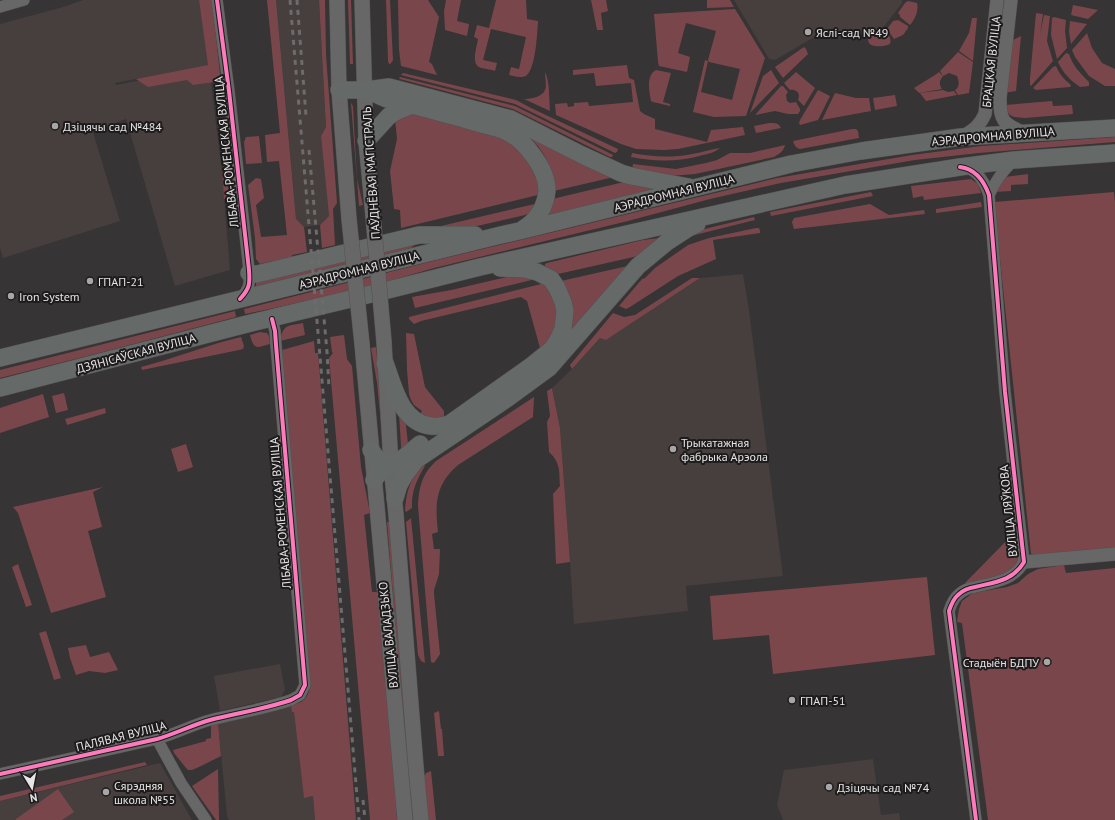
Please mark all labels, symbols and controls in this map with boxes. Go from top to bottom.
street label: БРАЦКАЯ ВУЛІЦА [979,16,1003,108]
place label: Яслі-сад №49 [816,25,888,40]
marker: Яслі-сад №49 [803,27,813,37]
street label: ЛІБАВА-РОМЕНСКАЯ ВУЛІЦА [211,76,242,229]
street label: ПАЎДНЁВАЯ МАГІСТРАЛЬ [359,106,383,240]
place label: Дзіцячы сад №484 [63,119,162,134]
marker: Дзіцячы сад №484 [50,121,60,131]
street label: АЭРАДРОМНАЯ ВУЛІЦА [931,123,1055,149]
street label: АЭРАДРОМНАЯ ВУЛІЦА [612,171,736,215]
street label: АЭРАДРОМНАЯ ВУЛІЦА [297,248,421,292]
place label: ГПАП-21 [98,274,144,289]
marker: ГПАП-21 [85,276,95,286]
place label: Iron System [19,289,80,304]
marker: Iron System [6,291,16,301]
street label: ДЗЯНІСАЎСКАЯ ВУЛІЦА [75,330,197,376]
place label: Трыкатажная фабрыка Арэола [681,435,768,464]
street label: ЛІБАВА-РОМЕНСКАЯ ВУЛІЦА [266,437,294,590]
marker: Трыкатажная фабрыка Арэола [668,444,678,454]
street label: ВУЛІЦА ЛЯЎКОВА [996,464,1020,558]
street label: ВУЛІЦА ВАЛАДЗЬКО [375,581,401,689]
place label: Стадыён БДПУ [963,655,1039,670]
marker: Стадыён БДПУ [1042,657,1052,667]
place label: ГПАП-51 [800,693,846,708]
marker: ГПАП-51 [787,695,797,705]
street label: ПАЛЯВАЯ ВУЛІЦА [74,718,168,754]
north arrow [12,768,52,808]
place label: Сярэдняя школа №55 [114,778,175,807]
place label: Дзіцячы сад №74 [837,780,930,795]
marker: Дзіцячы сад №74 [824,782,834,792]
marker: Сярэдняя школа №55 [101,787,111,797]
text: N [29,790,39,805]

